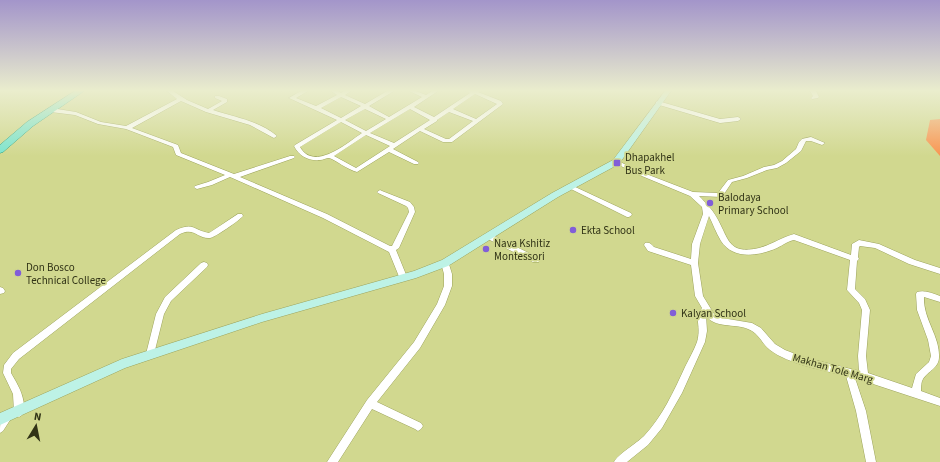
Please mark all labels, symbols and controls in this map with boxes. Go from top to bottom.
place label: Dhapakhel Bus Park [625,150,675,178]
marker: Dhapakhel Bus Park [612,158,622,168]
place label: Balodaya Primary School [718,190,789,218]
marker: Balodaya Primary School [705,198,715,208]
place label: Ekta School [581,223,635,238]
marker: Ekta School [568,225,578,235]
place label: Nava Kshitiz Montessori [494,236,550,264]
marker: Nava Kshitiz Montessori [481,244,491,254]
place label: Don Bosco Technical College [26,260,106,288]
marker: Don Bosco Technical College [13,268,23,278]
place label: Kalyan School [681,306,746,321]
marker: Kalyan School [668,308,678,318]
street label: Makhan Tole Marg [791,350,875,387]
north arrow [16,406,56,446]
text: N [33,409,43,425]

